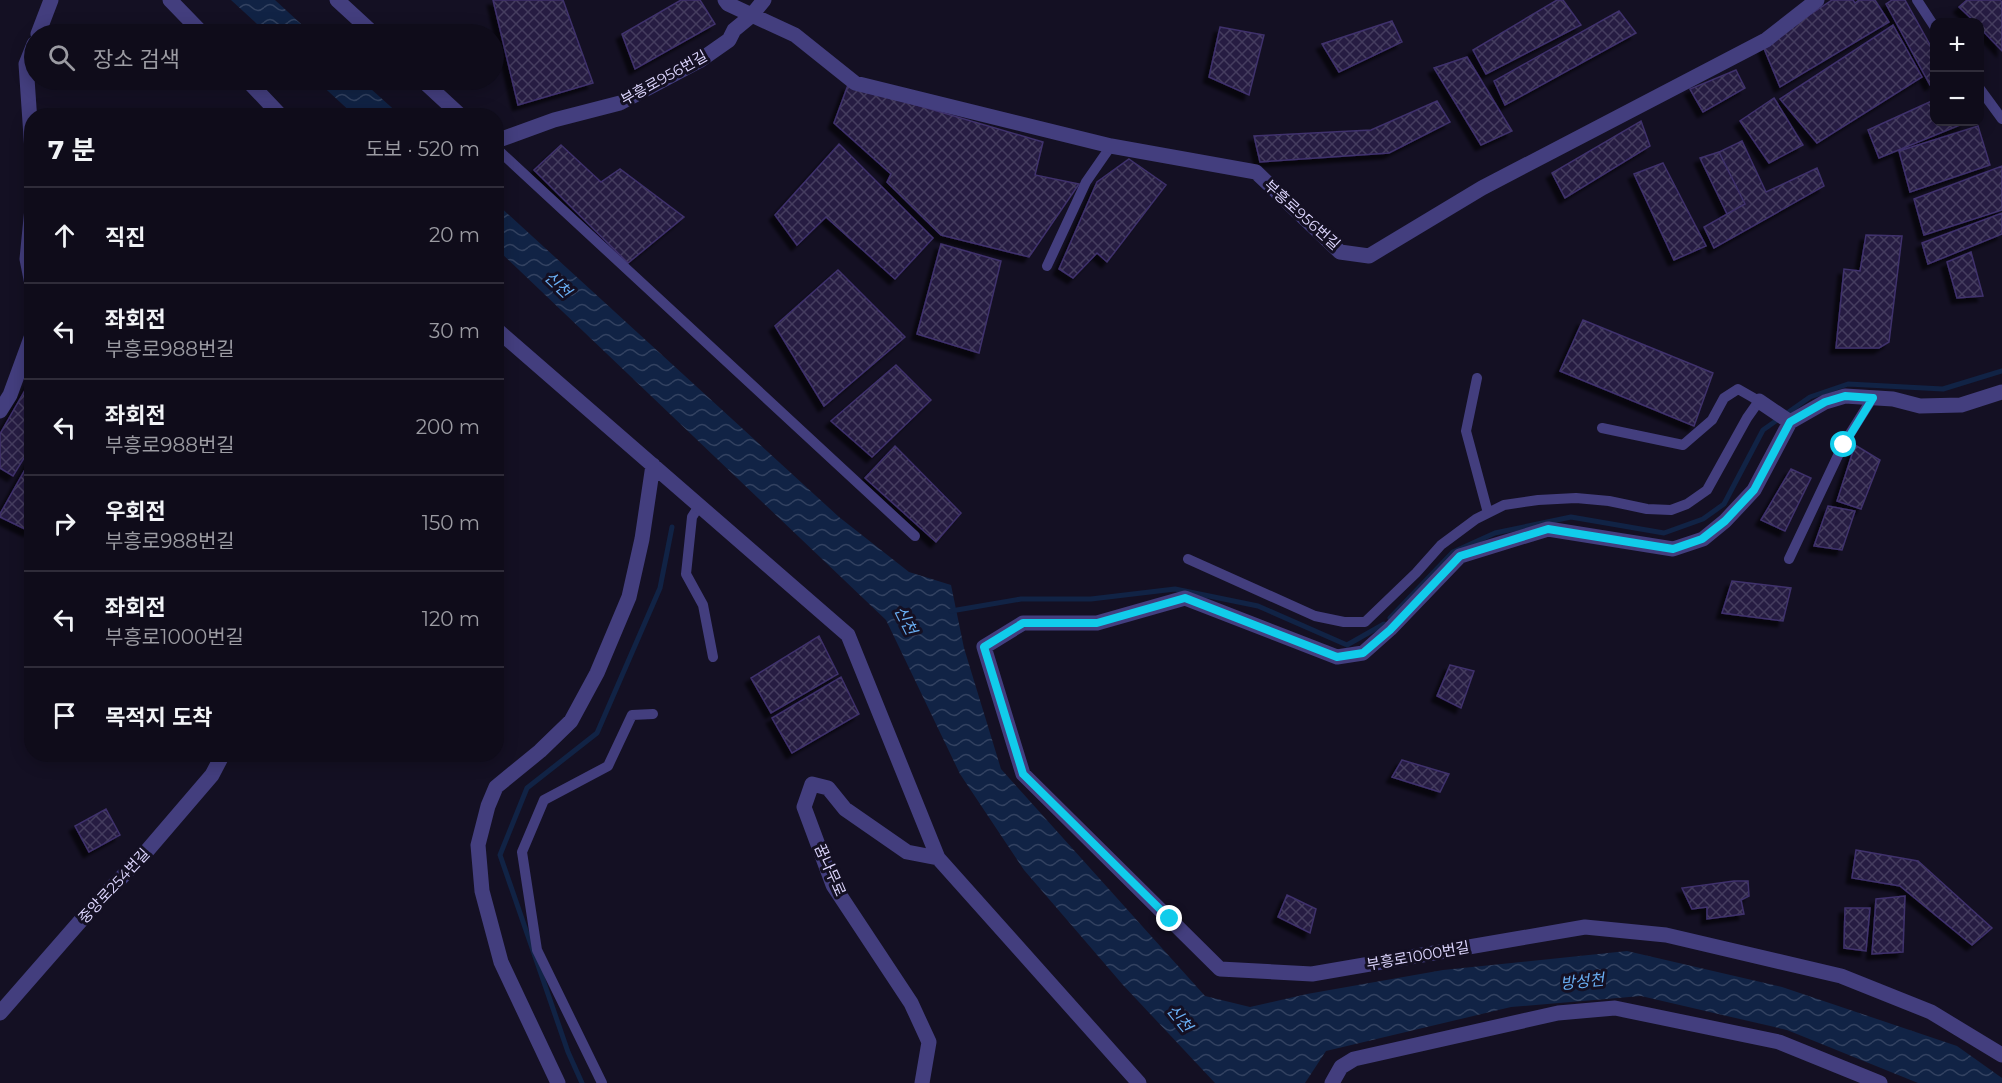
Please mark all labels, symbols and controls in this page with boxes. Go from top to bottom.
map controls [1930,18,1984,126]
button: + [1930,18,1984,72]
search box [24,24,504,90]
icon: search [45,41,78,74]
text: 장소 검색 [93,46,180,73]
street label: 부흥로956번길 [617,46,710,109]
button: − [1930,72,1984,126]
text: 7 분 [48,134,95,166]
text: 도보 · 520 m [365,137,480,161]
street label: 부흥로956번길 [1260,176,1344,254]
icon: ahead [48,219,81,252]
text: 20 m [429,223,480,247]
text: 직진 [105,224,145,251]
water label: 신천 [540,267,577,303]
text: 좌회전 [105,306,166,333]
icon: left [48,315,81,348]
text: 30 m [429,319,480,343]
text: 부흥로988번길 [105,337,235,361]
text: 좌회전 [105,402,166,429]
icon: left [48,411,81,444]
text: 200 m [416,415,480,439]
route start [1830,431,1856,457]
text: 부흥로988번길 [105,433,235,457]
text: 우회전 [105,498,166,525]
icon: right [48,507,81,540]
text: 150 m [422,511,480,535]
text: 부흥로988번길 [105,529,235,553]
text: 좌회전 [105,594,166,621]
icon: left [48,603,81,636]
water label: 신천 [890,603,922,640]
text: 120 m [422,607,480,631]
text: 부흥로1000번길 [105,625,244,649]
icon: arrive [48,699,81,732]
text: 목적지 도착 [105,704,212,731]
street label: 꿈나무로 [811,841,850,899]
street label: 중앙로254번길 [74,844,153,927]
route end [1156,905,1182,931]
street label: 부흥로1000번길 [1365,937,1471,974]
water label: 방성천 [1559,970,1607,993]
water label: 신천 [1163,1001,1198,1037]

